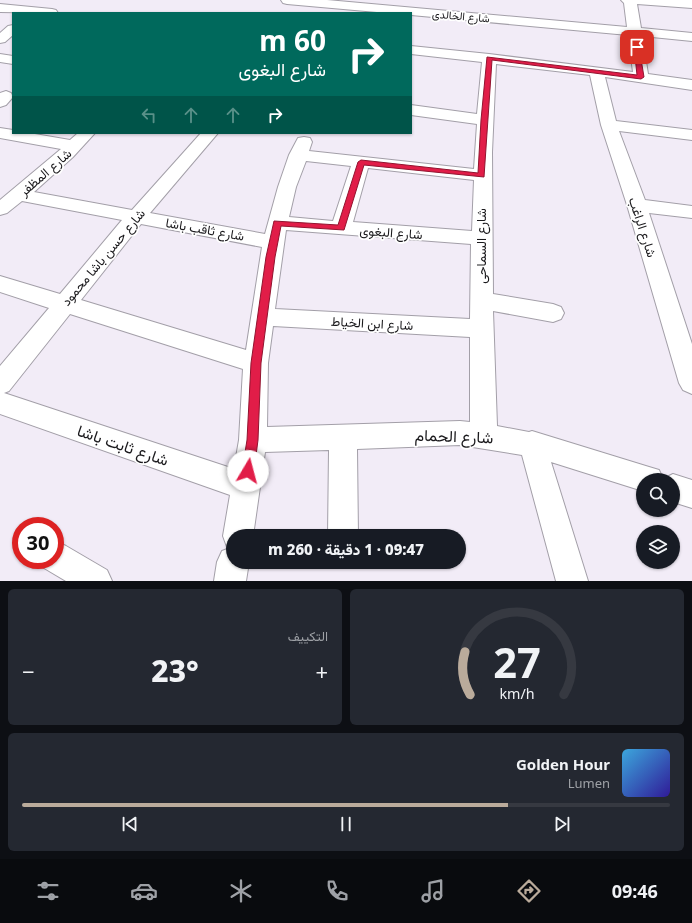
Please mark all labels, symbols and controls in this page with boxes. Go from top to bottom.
street label: شارع الخالدى [431,6,491,27]
text: 60 m [259,21,326,59]
icon: right [340,28,392,80]
pin [620,30,654,64]
icon: arrive [626,36,648,58]
text: شارع البغوى [239,57,326,81]
icon: left [138,104,160,126]
icon: ahead [180,104,202,126]
icon: ahead [222,104,244,126]
icon: right [264,104,286,126]
street label: شارع المظفر [14,144,76,201]
street label: شارع الراغب [624,195,661,260]
street label: شارع حسن باشا محمود [57,205,150,310]
street label: شارع السماحى [472,208,491,284]
street label: شارع ثاقب باشا [164,213,246,246]
street label: شارع البغوى [359,221,423,244]
street label: شارع ابن الخياط [330,312,414,335]
street label: شارع ثابت باشا [74,419,172,472]
street label: شارع الحمام [414,424,494,449]
position arrow [227,450,269,492]
map controls [636,473,680,569]
button: search [636,473,680,517]
speed limit sign: 30 [12,517,64,569]
button: layers [636,525,680,569]
text: 09:47 · 1 دقيقة · 260 m [268,539,424,559]
text: التكييف [288,627,328,645]
text: 27 [493,634,541,690]
text: 23° [151,650,199,691]
text: − [22,656,35,686]
text: + [315,656,328,686]
text: km/h [499,684,535,703]
text: Golden Hour [516,754,610,774]
text: Lumen [568,774,610,792]
icon: previous [119,813,141,835]
icon: pause [335,813,357,835]
icon: next [551,813,573,835]
icon: filters [34,877,62,905]
icon: car [130,877,158,905]
icon: climate [227,877,255,905]
icon: phone [323,877,351,905]
icon: music [419,877,447,905]
icon: directions [515,877,543,905]
text: 09:46 [612,879,658,903]

